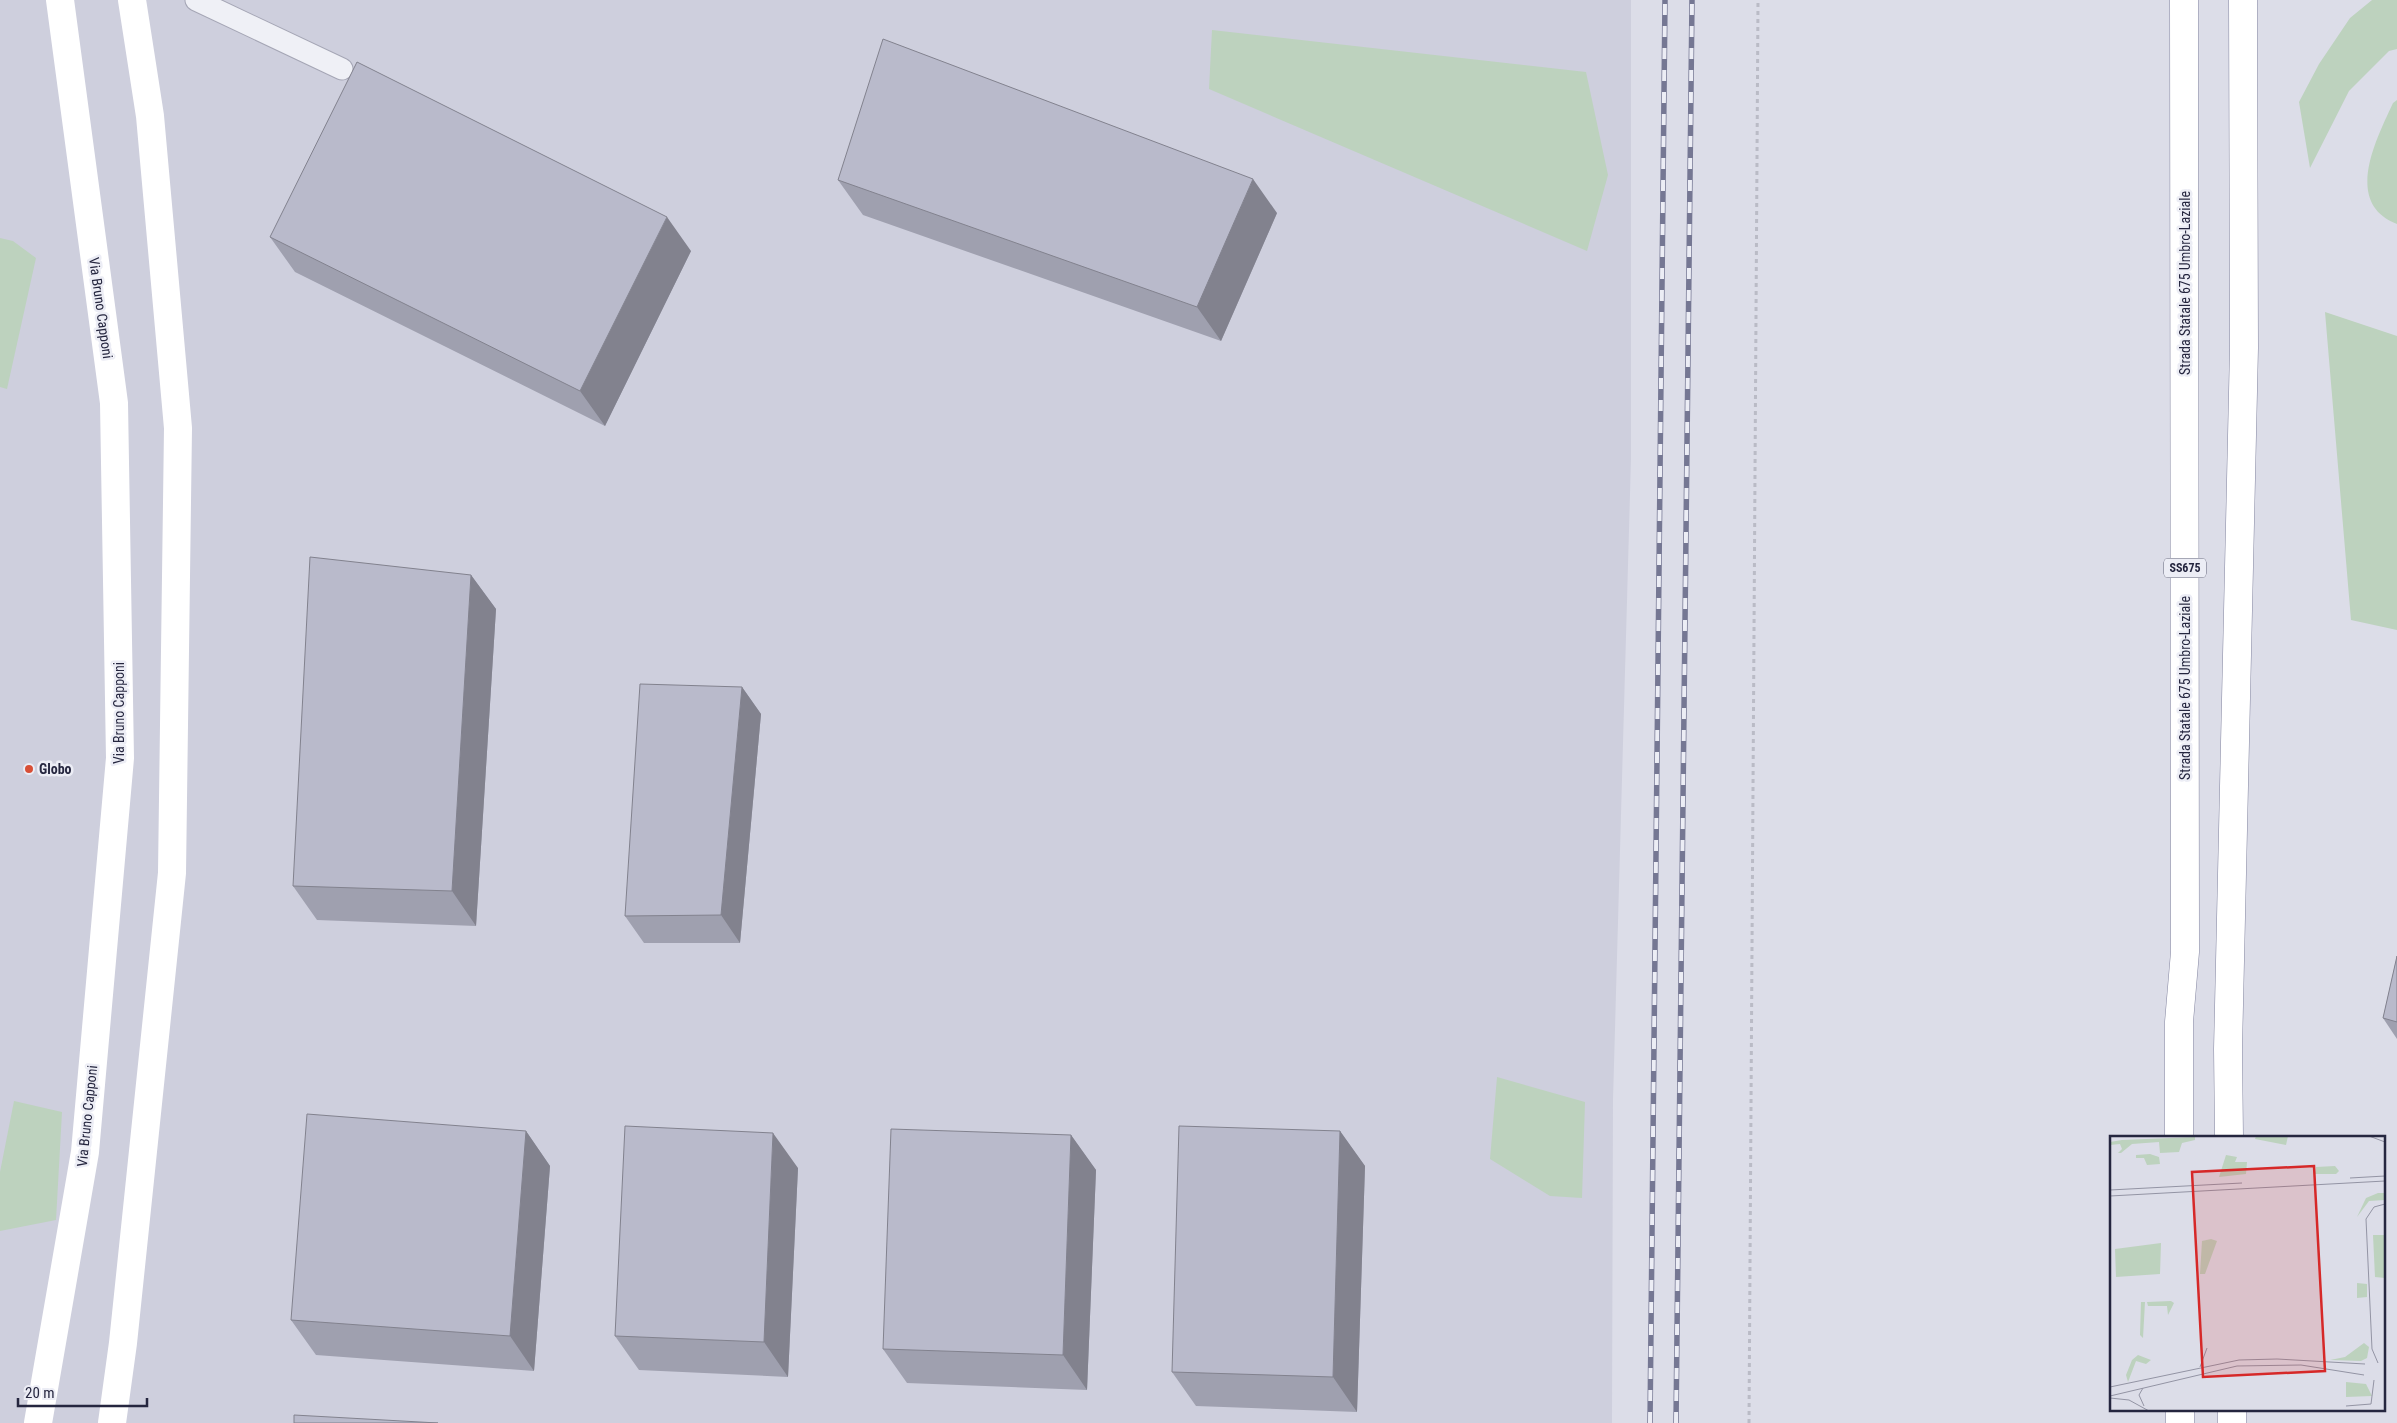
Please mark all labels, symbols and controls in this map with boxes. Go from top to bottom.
street label: Strada Statale 675 Umbro-Laziale [2177,191,2193,375]
street label: Via Bruno Capponi [86,256,116,360]
road number: SS675 [2164,558,2206,578]
street label: Strada Statale 675 Umbro-Laziale [2177,596,2193,780]
street label: Via Bruno Capponi [111,662,127,764]
place label: Globo [39,761,72,777]
marker: Globo [23,763,35,775]
street label: Via Bruno Capponi [74,1064,100,1168]
inset map [2110,1136,2384,1410]
scale bar [18,1376,146,1408]
text: 20 m [25,1384,55,1402]

